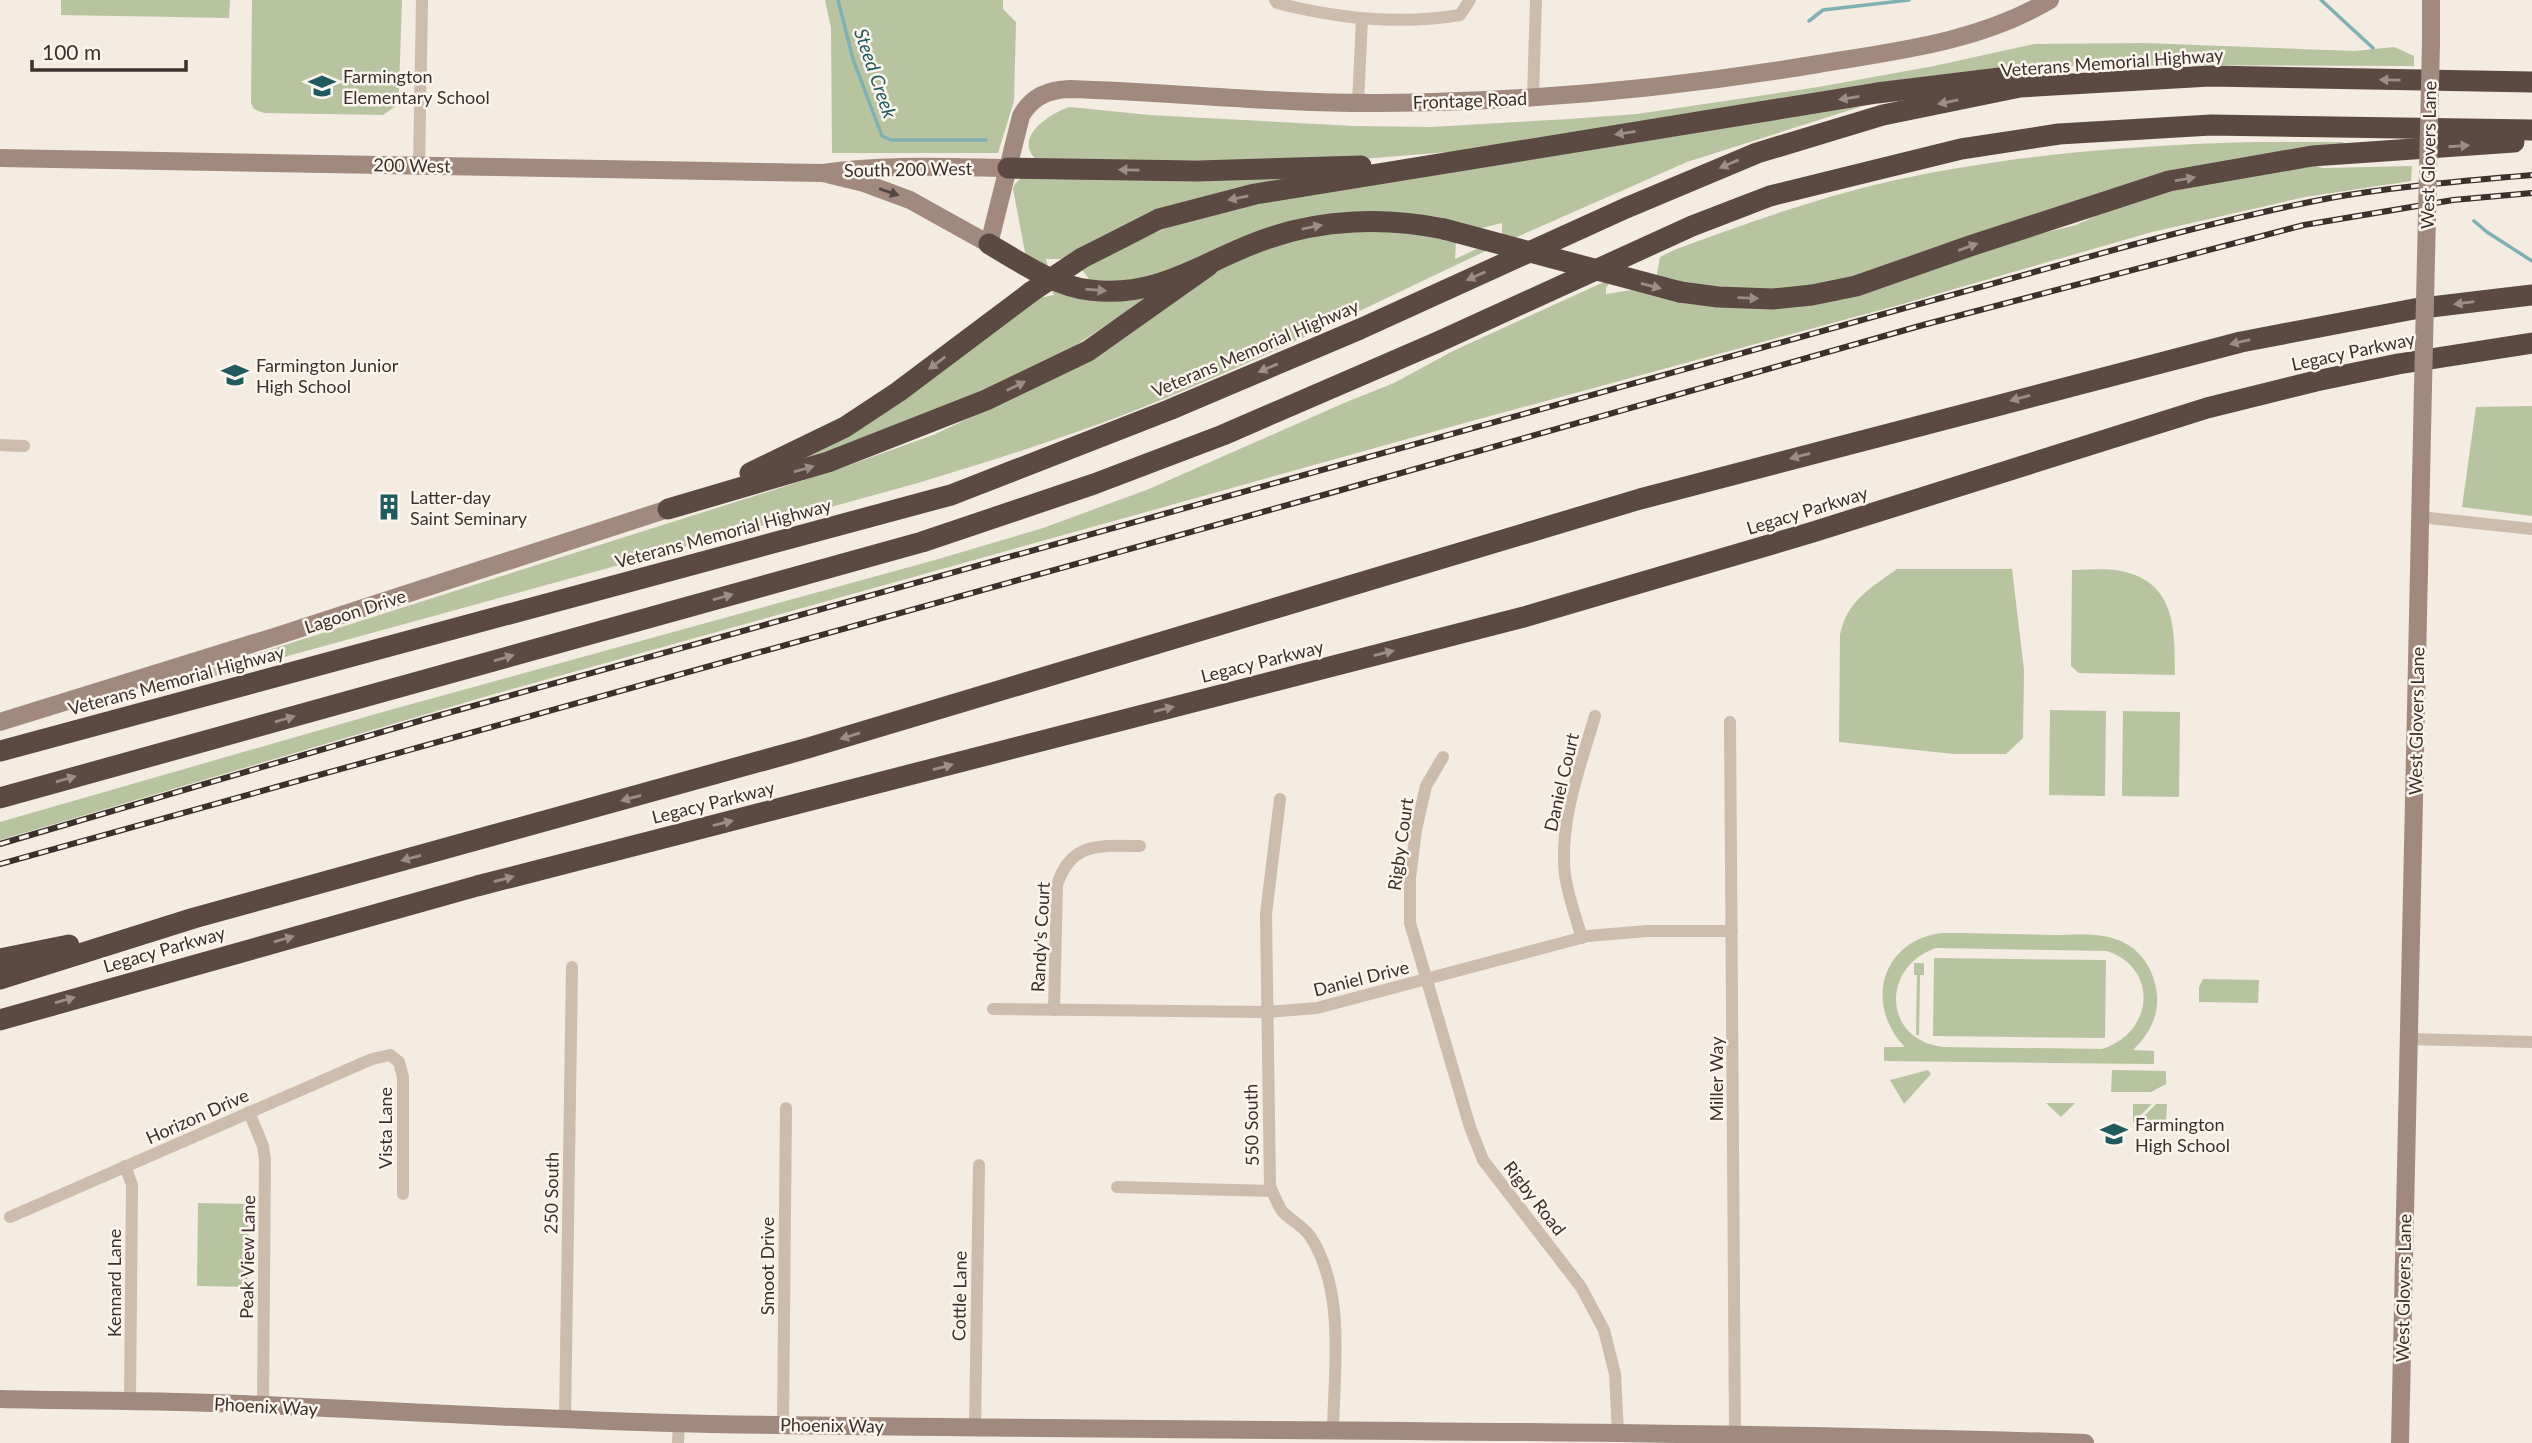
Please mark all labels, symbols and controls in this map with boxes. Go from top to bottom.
water label: Steed Creek [850,25,902,122]
scale bar [32,28,186,72]
text: 100 m [42,39,101,64]
street label: Veterans Memorial Highway [2000,43,2225,81]
place label: Farmington Elementary School [343,65,490,108]
school or university icon: Farmington Elementary School [307,71,337,101]
one-way arrow [2379,74,2401,85]
street label: West Glovers Lane [2416,81,2440,229]
street label: Frontage Road [1412,87,1528,113]
one-way arrow [1838,92,1860,103]
one-way arrow [1937,96,1959,107]
one-way arrow [1614,128,1636,139]
one-way arrow [2448,140,2470,151]
street label: 200 West [373,153,451,177]
street label: South 200 West [844,157,973,181]
one-way arrow [1719,159,1740,170]
one-way arrow [1117,164,1139,176]
one-way arrow [2174,173,2196,184]
one-way arrow [878,187,899,198]
one-way arrow [1227,193,1249,204]
one-way arrow [1301,222,1323,233]
one-way arrow [1957,241,1978,252]
one-way arrow [1466,271,1487,282]
one-way arrow [1640,281,1662,292]
one-way arrow [1085,285,1107,296]
one-way arrow [1737,292,1759,303]
street label: Veterans Memorial Highway [1148,294,1363,402]
one-way arrow [2453,298,2475,309]
street label: Legacy Parkway [2289,327,2417,375]
one-way arrow [2229,337,2251,348]
place label: Farmington Junior High School [256,354,399,397]
one-way arrow [928,355,946,369]
school or university icon: Farmington Junior High School [220,360,250,390]
one-way arrow [1258,362,1279,373]
one-way arrow [1006,380,1026,391]
one-way arrow [2009,394,2030,404]
one-way arrow [1789,452,1810,462]
one-way arrow [794,463,815,473]
street label: Legacy Parkway [1744,481,1871,539]
place label: Latter-day Saint Seminary [410,486,528,529]
building icon: Latter-day Saint Seminary [374,492,404,522]
street label: Veterans Memorial Highway [612,493,834,572]
street label: Lagoon Drive [301,584,409,638]
one-way arrow [713,591,735,602]
street label: Legacy Parkway [1198,635,1326,687]
street label: Veterans Memorial Highway [65,640,287,719]
one-way arrow [1373,647,1395,658]
street label: West Glovers Lane [2404,647,2428,795]
one-way arrow [493,652,515,663]
one-way arrow [1153,703,1175,714]
one-way arrow [275,713,296,723]
street label: Daniel Court [1539,730,1583,833]
one-way arrow [839,731,860,741]
one-way arrow [933,761,954,771]
one-way arrow [56,774,77,784]
street label: Legacy Parkway [649,776,777,828]
one-way arrow [620,793,641,803]
street label: Rigby Court [1383,796,1417,892]
one-way arrow [712,817,734,828]
one-way arrow [401,854,422,864]
one-way arrow [493,873,515,884]
street label: Randy's Court [1026,881,1054,993]
street label: Legacy Parkway [101,921,228,977]
one-way arrow [274,933,296,944]
street label: Daniel Drive [1311,955,1411,1001]
one-way arrow [55,995,76,1005]
street label: Miller Way [1705,1036,1727,1122]
street label: Horizon Drive [142,1084,252,1148]
street label: 550 South [1239,1084,1263,1166]
street label: Vista Lane [374,1087,396,1169]
place label: Farmington High School [2135,1113,2230,1156]
school or university icon: Farmington High School [2099,1119,2129,1149]
street label: 250 South [539,1152,563,1234]
street label: Rigby Road [1499,1157,1571,1239]
street label: Peak View Lane [235,1195,259,1319]
street label: West Glovers Lane [2391,1214,2415,1362]
street label: Smoot Drive [756,1217,778,1315]
street label: Kennard Lane [103,1229,125,1337]
street label: Cottle Lane [947,1251,971,1341]
street label: Phoenix Way [214,1392,319,1420]
street label: Phoenix Way [780,1413,885,1437]

